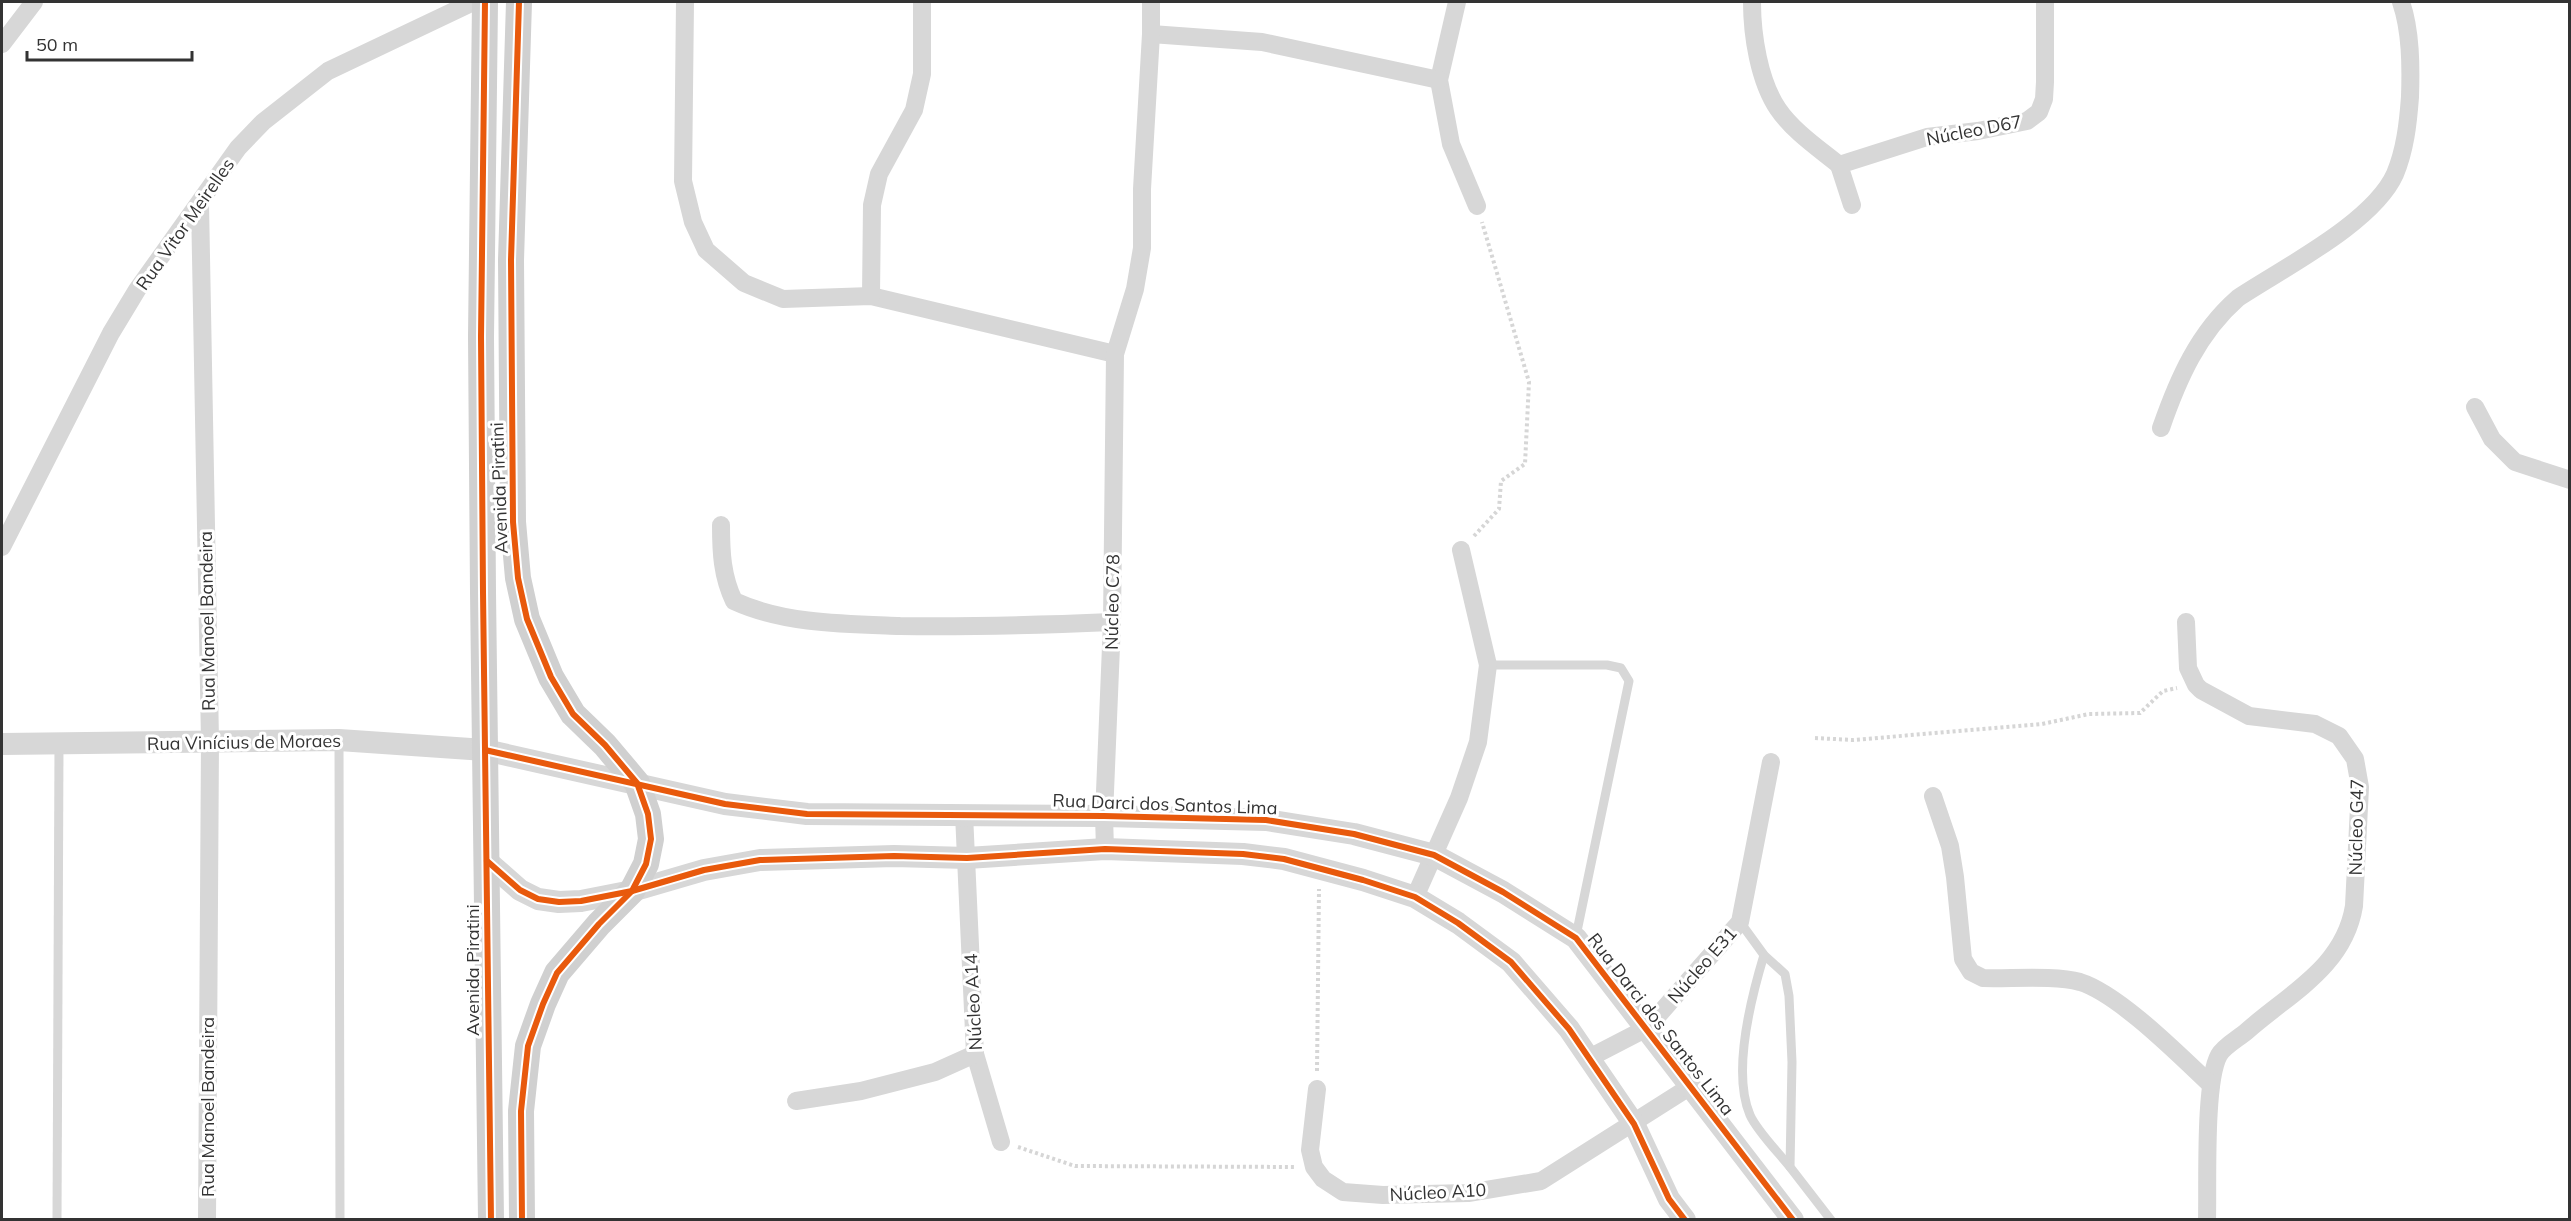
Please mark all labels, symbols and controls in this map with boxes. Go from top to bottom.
scale bar [27,24,192,62]
text: 50 m [36,33,78,56]
street label: Núcleo D67 [1924,109,2024,151]
street label: Rua Vitor Meirelles [131,153,239,294]
street label: Avenida Piratini [485,422,513,554]
street label: Rua Manoel Bandeira [194,531,220,711]
street label: Núcleo C78 [1100,554,1124,650]
street label: Rua Vinícius de Moraes [147,729,341,755]
street label: Núcleo G47 [2344,779,2368,875]
street label: Rua Darci dos Santos Lima [1052,789,1278,819]
street label: Avenida Piratini [461,904,484,1036]
street label: Núcleo E31 [1662,922,1742,1008]
street label: Rua Darci dos Santos Lima [1583,928,1739,1120]
street label: Núcleo A14 [959,953,987,1051]
street label: Rua Manoel Bandeira [196,1017,219,1197]
street label: Núcleo A10 [1389,1178,1487,1206]

